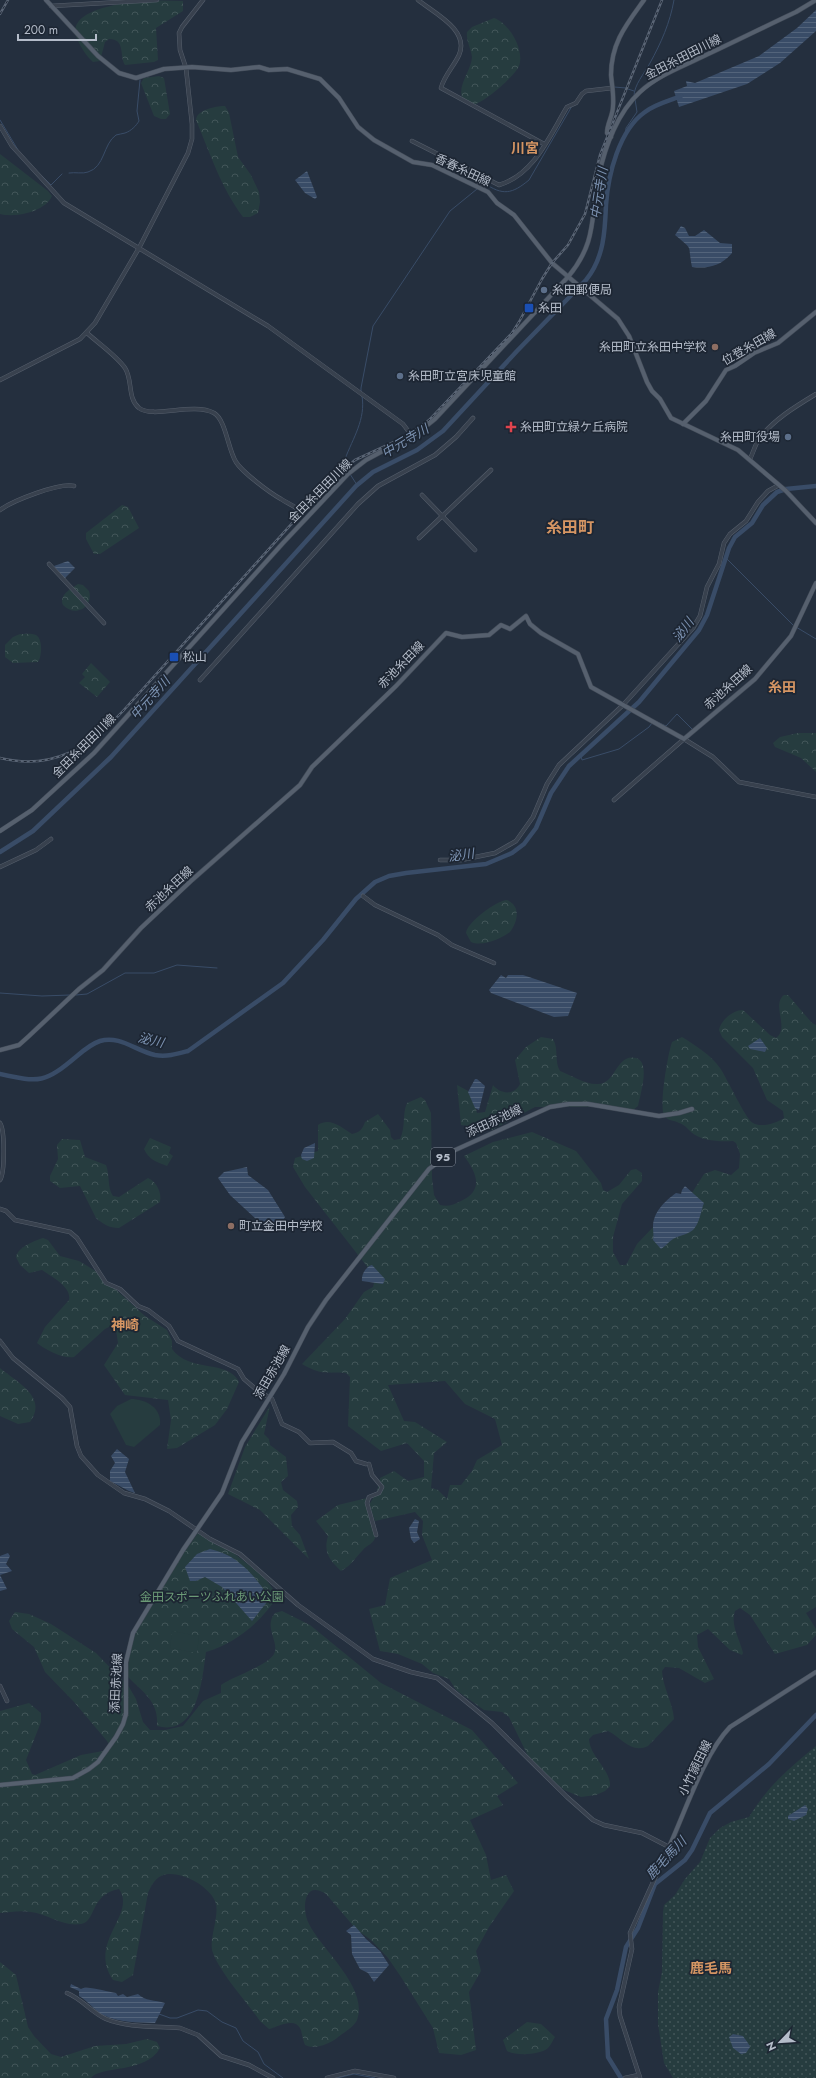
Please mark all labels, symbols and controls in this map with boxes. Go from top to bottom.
scale bar [18,16,96,42]
text: 200 m [24,21,58,39]
street label: 金田糸田田川線 [641,30,725,84]
district label: 川宮 [511,138,539,158]
street label: 香春糸田線 [432,149,494,191]
water label: 中元寺川 [586,164,613,220]
place label: 糸田郵便局 [552,281,612,299]
marker: 糸田郵便局 [539,285,549,295]
place label: 糸田 [538,299,562,317]
marker: 糸田 [523,302,535,314]
street label: 位登糸田線 [719,324,779,370]
place label: 糸田町立糸田中学校 [599,338,707,356]
marker: 糸田町立糸田中学校 [710,342,720,352]
place label: 糸田町立宮床児童館 [408,367,516,385]
marker: 糸田町立宮床児童館 [395,371,405,381]
water label: 中元寺川 [378,418,434,463]
place label: 糸田町立緑ケ丘病院 [520,418,628,436]
marker: 糸田町立緑ケ丘病院 [505,421,517,433]
place label: 糸田町役場 [720,428,780,446]
marker: 糸田町役場 [783,432,793,442]
street label: 金田糸田田川線 [284,455,356,527]
district label: 糸田町 [546,516,594,539]
water label: 泌川 [668,612,700,646]
street label: 赤池糸田線 [374,637,428,693]
place label: 松山 [183,648,207,666]
marker: 松山 [168,651,180,663]
street label: 赤池糸田線 [700,660,756,714]
water label: 中元寺川 [126,671,176,724]
district label: 糸田 [768,677,796,697]
street label: 金田糸田田川線 [48,710,120,782]
water label: 泌川 [447,844,477,866]
street label: 赤池糸田線 [141,862,197,916]
water label: 泌川 [136,1028,168,1053]
street label: 添田赤池線 [463,1100,525,1142]
road number: 95 [431,1148,455,1166]
place label: 町立金田中学校 [239,1217,323,1235]
marker: 町立金田中学校 [226,1221,236,1231]
district label: 神崎 [111,1315,139,1335]
street label: 添田赤池線 [249,1342,295,1402]
park label: 金田スポーツふれあい公園 [140,1588,284,1606]
street label: 添田赤池線 [105,1653,127,1713]
street label: 小竹頴田線 [674,1737,716,1799]
water label: 鹿毛馬川 [641,1831,692,1883]
district label: 鹿毛馬 [690,1958,732,1978]
north arrow [760,2022,800,2062]
text: N [762,2039,780,2054]

